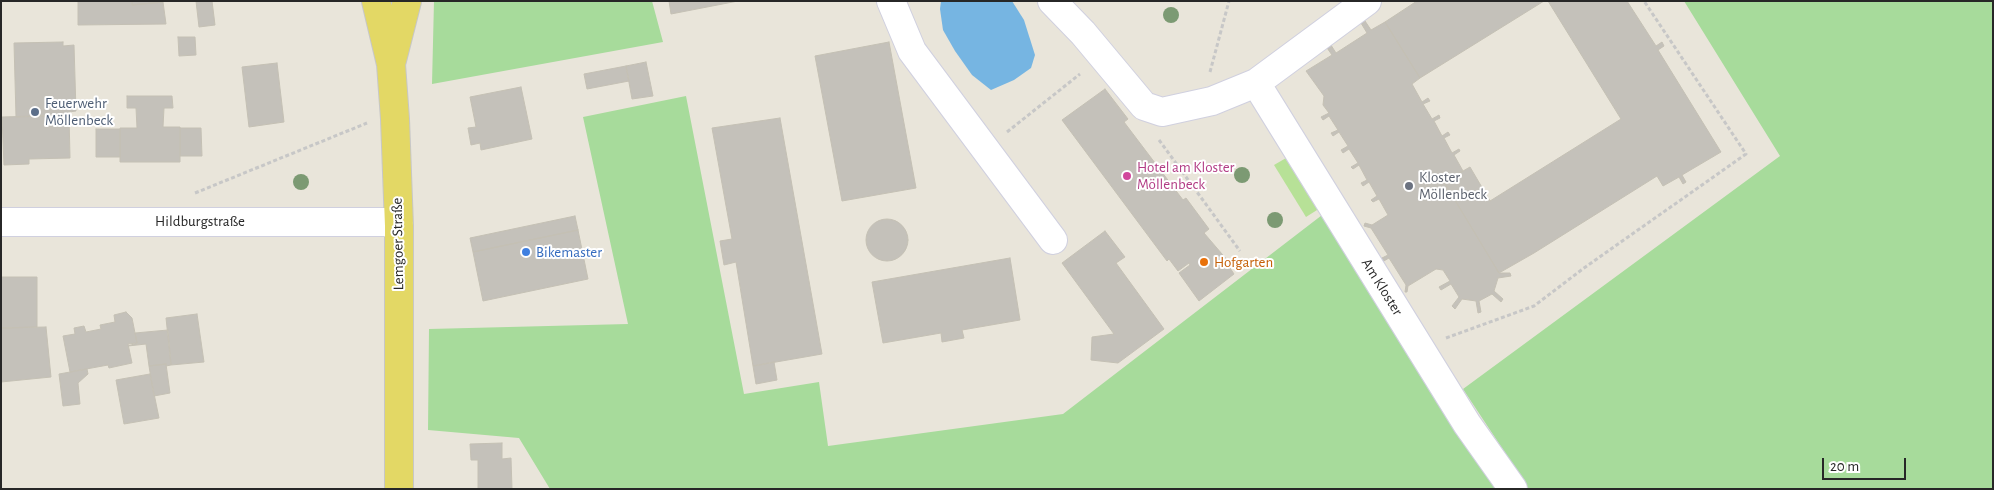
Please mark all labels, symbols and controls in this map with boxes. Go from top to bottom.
place label: Feuerwehr Möllenbeck [45,94,113,129]
marker: Feuerwehr Möllenbeck [29,106,41,118]
place label: Hotel am Kloster Möllenbeck [1137,158,1234,193]
place label: Kloster Möllenbeck [1419,168,1487,203]
marker: Hotel am Kloster Möllenbeck [1121,170,1133,182]
marker: Kloster Möllenbeck [1403,180,1415,192]
street label: Lemgoer Straße [388,198,408,290]
street label: Hildburgstraße [155,212,245,230]
place label: Bikemaster [536,243,602,261]
marker: Bikemaster [520,246,532,258]
place label: Hofgarten [1214,253,1273,271]
street label: Am Kloster [1357,255,1407,319]
marker: Hofgarten [1198,256,1210,268]
scale bar [1824,448,1908,480]
text: 20 m [1830,459,1859,474]

